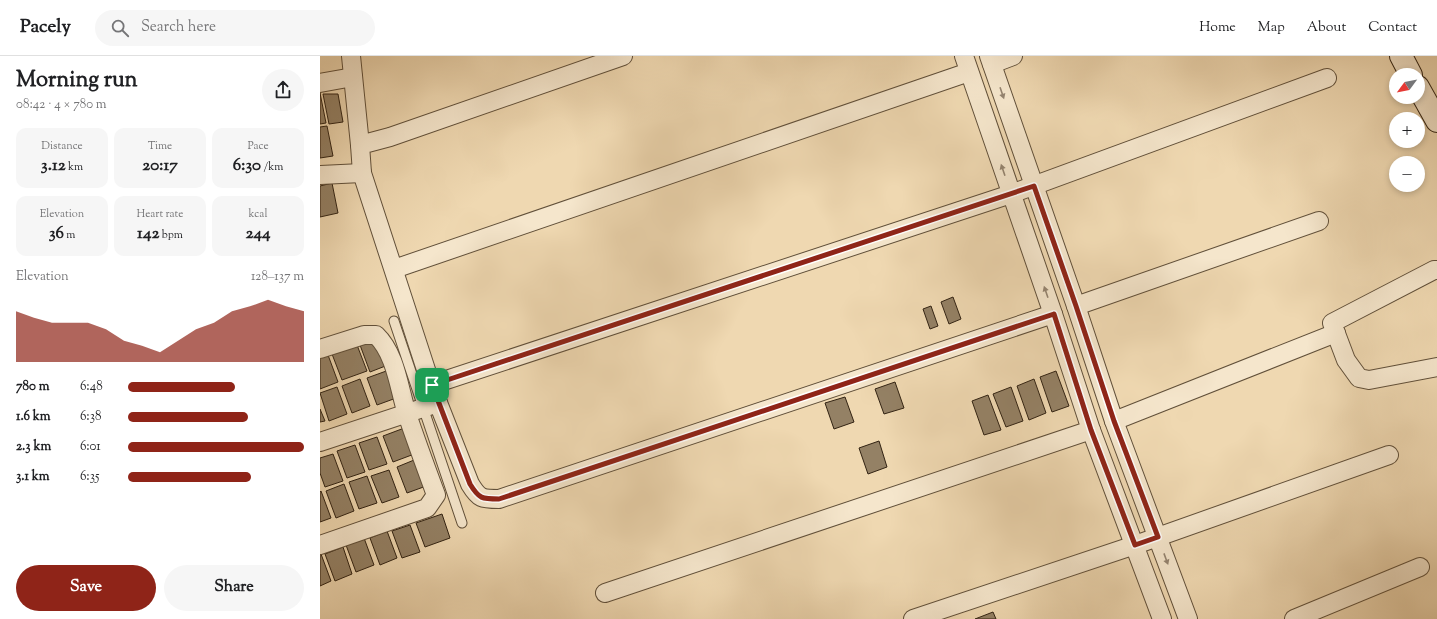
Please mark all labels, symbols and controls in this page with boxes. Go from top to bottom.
search box [95,10,375,46]
text: Pacely [20,14,71,41]
icon: search [109,17,131,39]
text: Search here [141,17,216,38]
text: Home [1199,18,1236,38]
text: Map [1258,18,1285,38]
text: About [1307,18,1346,38]
text: Contact [1368,18,1417,38]
text: Morning run [16,65,138,97]
north arrow [1389,68,1425,104]
map controls [1389,68,1425,192]
button: share [262,69,304,111]
one-way arrow [999,87,1005,99]
text: 08:42 · 4 × 780 m [16,96,107,114]
button: + [1389,112,1425,148]
text: Distance [41,138,83,154]
text: Time [148,138,172,154]
text: Pace [247,138,269,154]
text: 3.12 [41,154,66,178]
text: 20:17 [142,154,178,178]
text: 6:30 [233,154,261,178]
button: − [1389,156,1425,192]
text: km [66,159,83,175]
text: /km [261,159,283,175]
one-way arrow [999,163,1005,175]
text: Elevation [40,206,84,222]
text: Heart rate [137,206,183,222]
text: kcal [249,206,267,222]
text: 36 [49,222,64,246]
text: 142 [137,222,159,246]
text: 244 [245,222,271,246]
text: m [64,227,75,243]
text: bpm [159,227,183,243]
text: Elevation [16,268,69,286]
text: 128–137 m [251,268,304,286]
one-way arrow [1043,286,1049,298]
pin [415,368,449,402]
icon: arrive [421,374,443,396]
text: 780 m [16,378,49,396]
text: 6:48 [80,378,103,396]
text: 1.6 km [16,408,51,426]
text: 6:38 [80,408,101,426]
text: 2.3 km [16,438,51,456]
text: 6:01 [80,438,101,456]
text: 3.1 km [16,468,50,486]
text: 6:35 [80,468,99,486]
one-way arrow [1163,553,1169,565]
button: Save [16,565,156,611]
button: Share [164,565,304,611]

